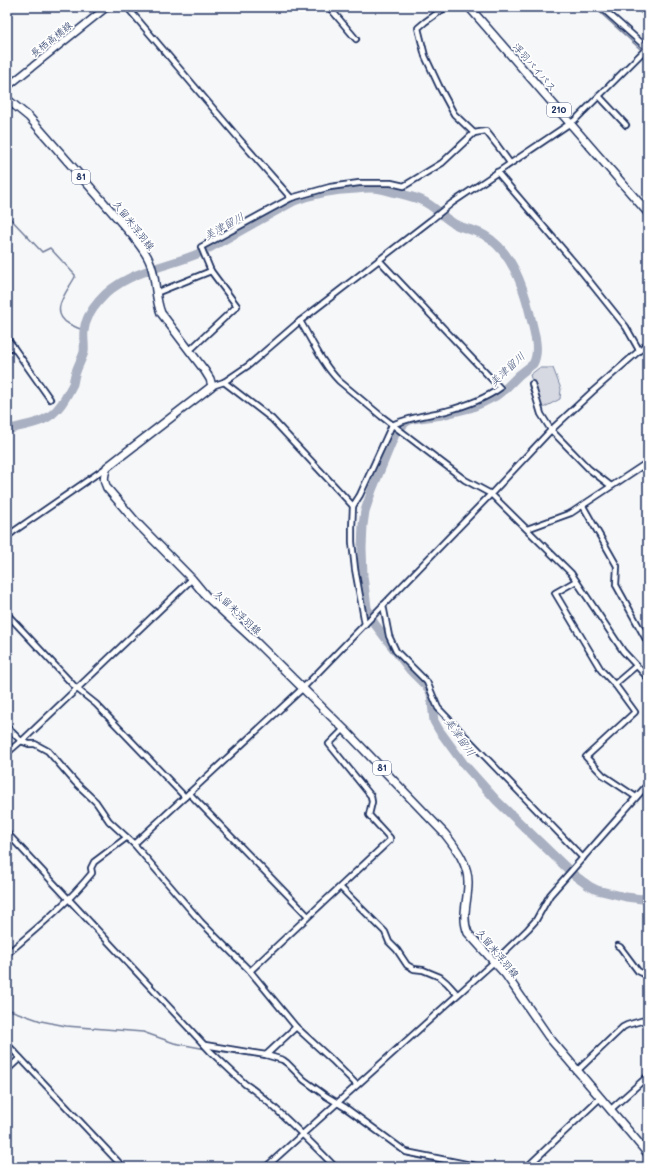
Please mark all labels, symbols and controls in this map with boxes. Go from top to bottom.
street label: 長栖高橋線 [27,18,75,60]
street label: 浮羽バイパス [510,40,560,94]
road number: 210 [547,103,571,117]
road number: 81 [72,170,90,184]
street label: 久留米浮羽線 [110,197,158,253]
water label: 美津留川 [201,208,247,243]
water label: 美津留川 [485,348,528,389]
street label: 久留米浮羽線 [211,586,265,638]
water label: 美津留川 [442,714,479,759]
road number: 81 [373,761,391,775]
street label: 久留米浮羽線 [473,926,523,980]

